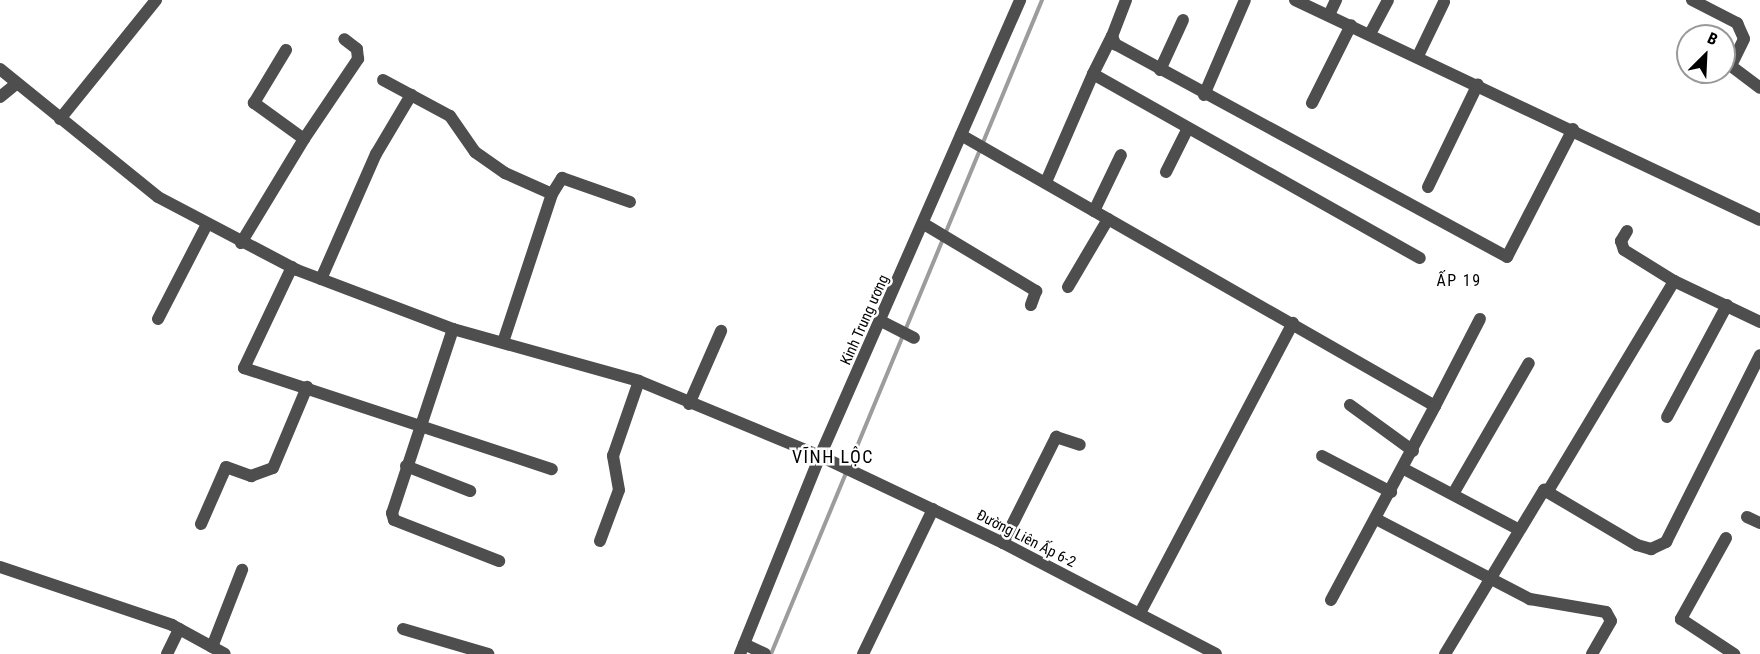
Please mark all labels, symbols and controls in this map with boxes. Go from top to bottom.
north arrow [1676,24,1736,84]
text: B [1705,28,1721,49]
district label: ẤP 19 [1436,271,1482,291]
street label: Kinh Trung ương [837,272,893,368]
district label: VĨNH LỘC [792,446,874,468]
street label: Đường Liên Ấp 6-2 [973,506,1079,572]

